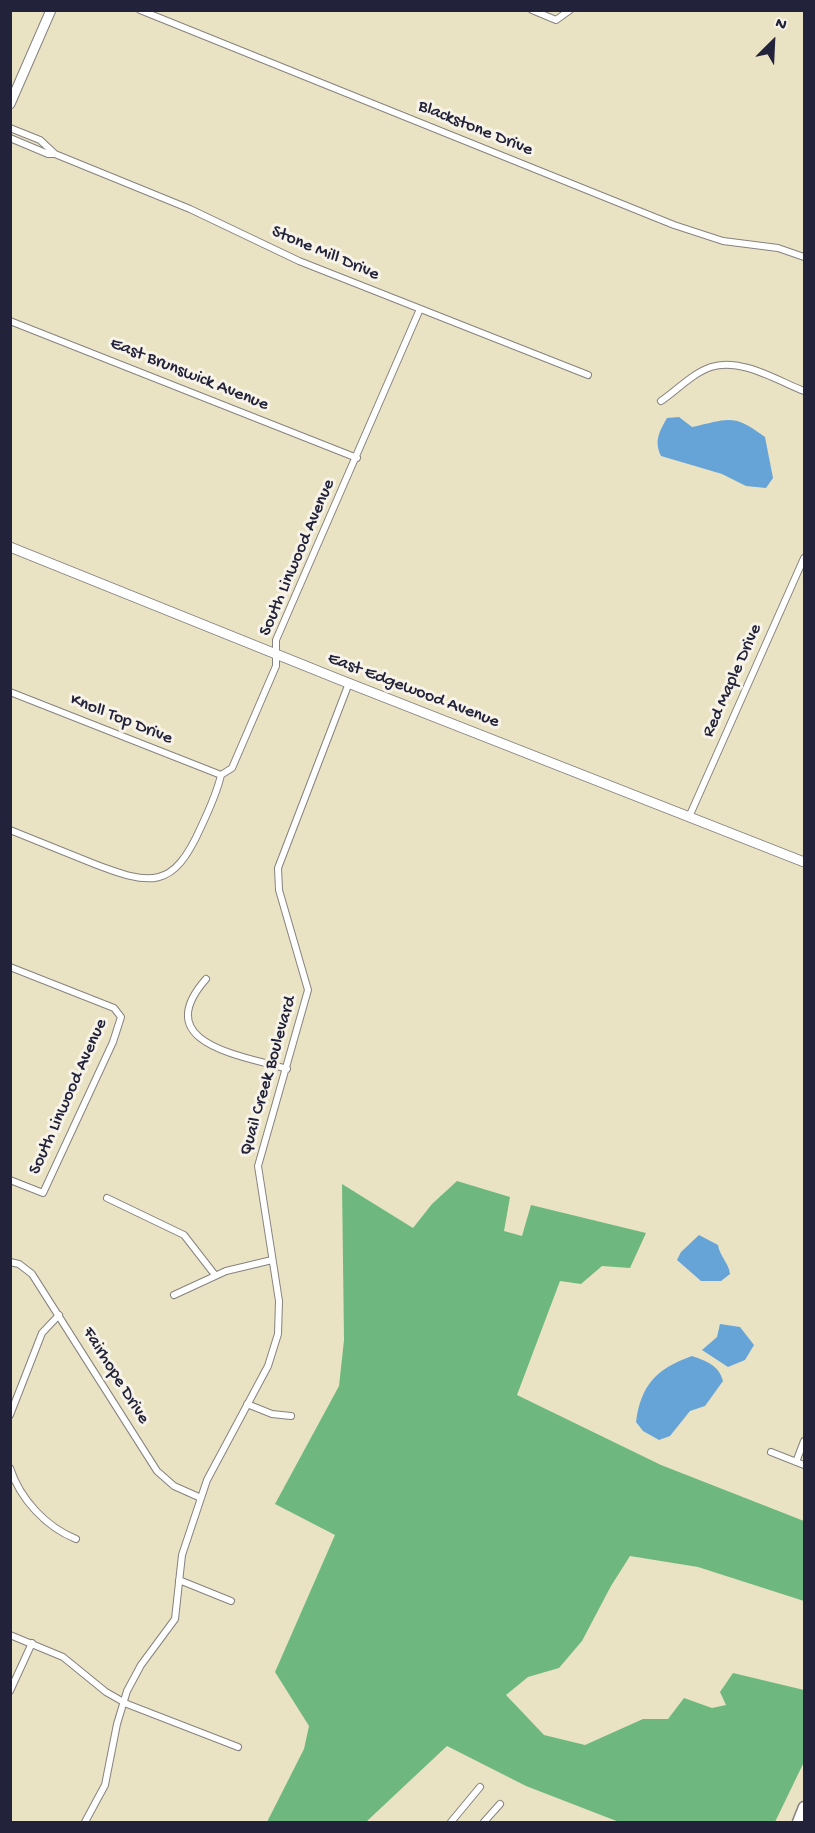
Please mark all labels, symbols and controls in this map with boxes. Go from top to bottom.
north arrow [743,12,803,72]
text: N [772,14,789,36]
street label: Blackstone Drive [414,96,536,162]
street label: Stone Mill Drive [268,222,382,286]
street label: East Brunswick Avenue [107,333,271,417]
street label: South Linwood Avenue [255,476,341,640]
street label: Red Maple Drive [698,621,768,741]
street label: East Edgewood Avenue [324,648,502,734]
street label: Knoll Top Drive [67,690,175,750]
street label: Quail Creek Boulevard [236,994,302,1158]
street label: South Linwood Avenue [25,1016,113,1178]
street label: Fairhope Drive [77,1324,153,1428]

